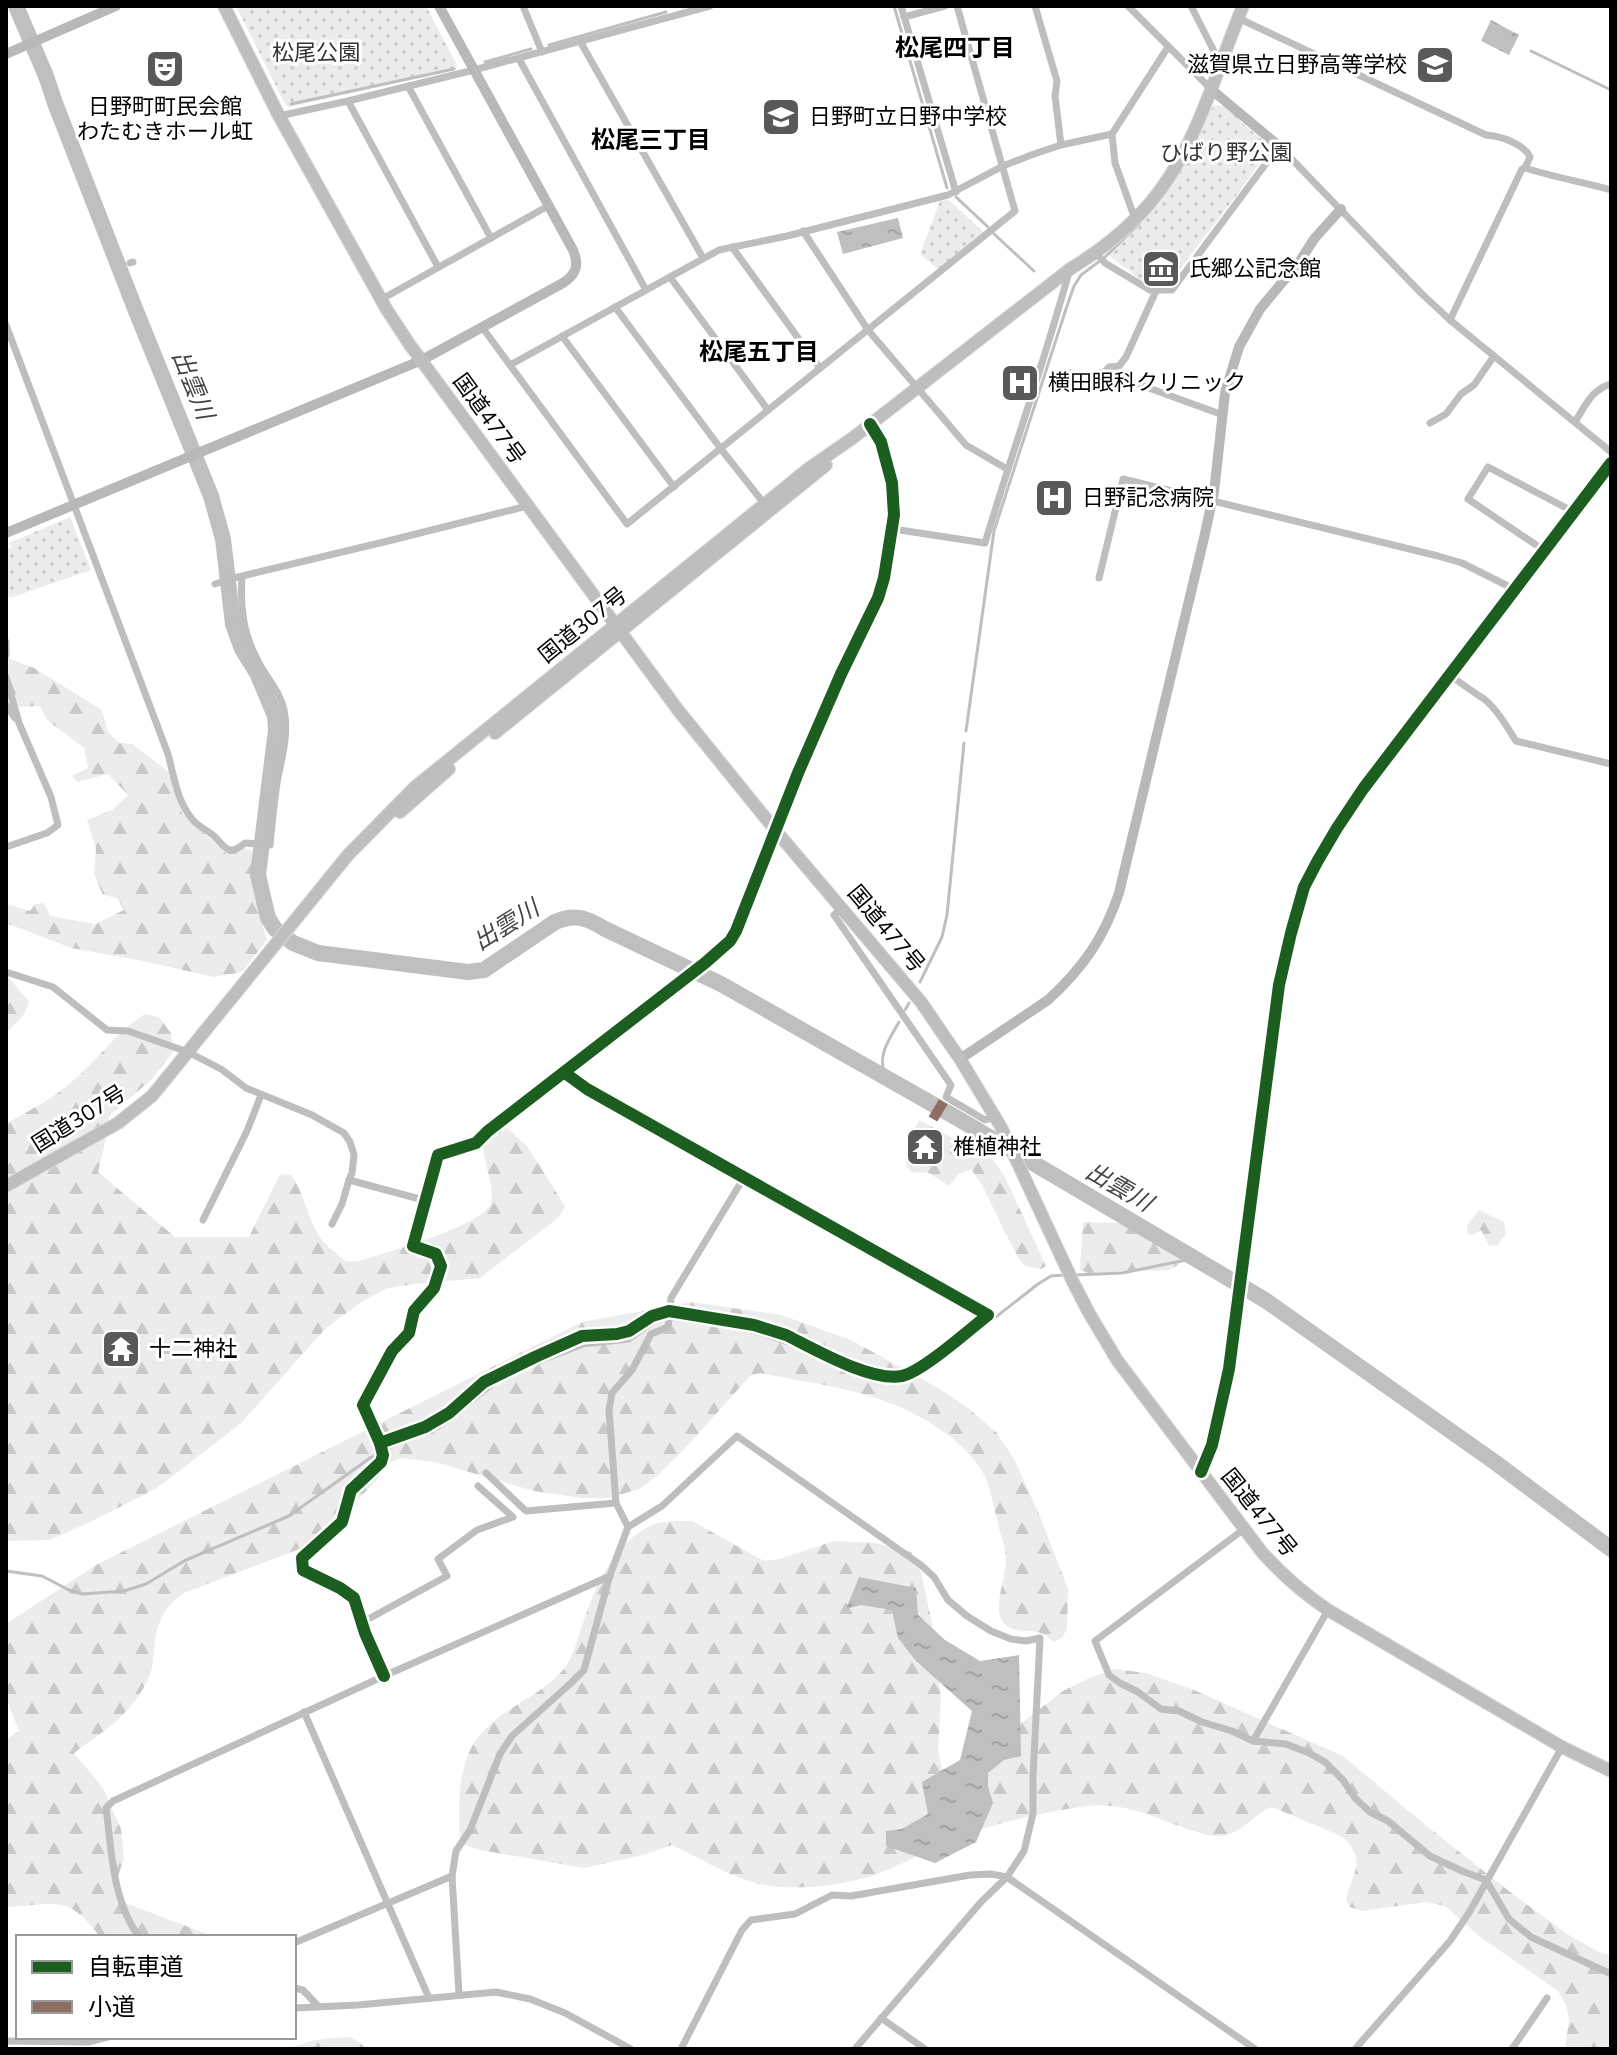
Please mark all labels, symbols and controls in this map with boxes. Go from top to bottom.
district label: 松尾四丁目 [895,32,1015,64]
park label: 松尾公園 [272,38,360,68]
school or university icon: 滋賀県立日野高等学校 [1414,44,1456,86]
theatre icon: 日野町町民会館 わたむきホール虹 [144,48,186,90]
place label: 滋賀県立日野高等学校 [1187,50,1407,80]
place label: 日野町町民会館 わたむきホール虹 [77,92,253,147]
school or university icon: 日野町立日野中学校 [760,96,802,138]
place label: 日野町立日野中学校 [809,102,1007,132]
district label: 松尾三丁目 [591,124,711,156]
park label: ひばり野公園 [1160,138,1292,168]
museum icon: 氏郷公記念館 [1140,248,1182,290]
place label: 氏郷公記念館 [1189,254,1321,284]
district label: 松尾五丁目 [699,336,819,368]
water label: 出雲川 [165,346,222,427]
hospital icon: 横田眼科クリニック [999,362,1041,404]
street label: 国道477号 [446,367,532,471]
place label: 横田眼科クリニック [1048,368,1246,398]
hospital icon: 日野記念病院 [1033,477,1075,519]
place label: 日野記念病院 [1082,483,1214,513]
street label: 国道307号 [533,580,633,670]
street label: 国道477号 [841,879,931,979]
water label: 出雲川 [467,891,548,958]
street label: 国道307号 [26,1078,132,1160]
temple icon: 椎植神社 [904,1126,946,1168]
place label: 椎植神社 [953,1132,1041,1162]
water label: 出雲川 [1080,1155,1161,1220]
temple icon: 十二神社 [100,1328,142,1370]
place label: 十二神社 [149,1334,237,1364]
street label: 国道477号 [1214,1463,1304,1563]
legend [16,1935,296,2039]
text: 自転車道 [88,1951,184,1983]
text: 小道 [88,1991,136,2023]

